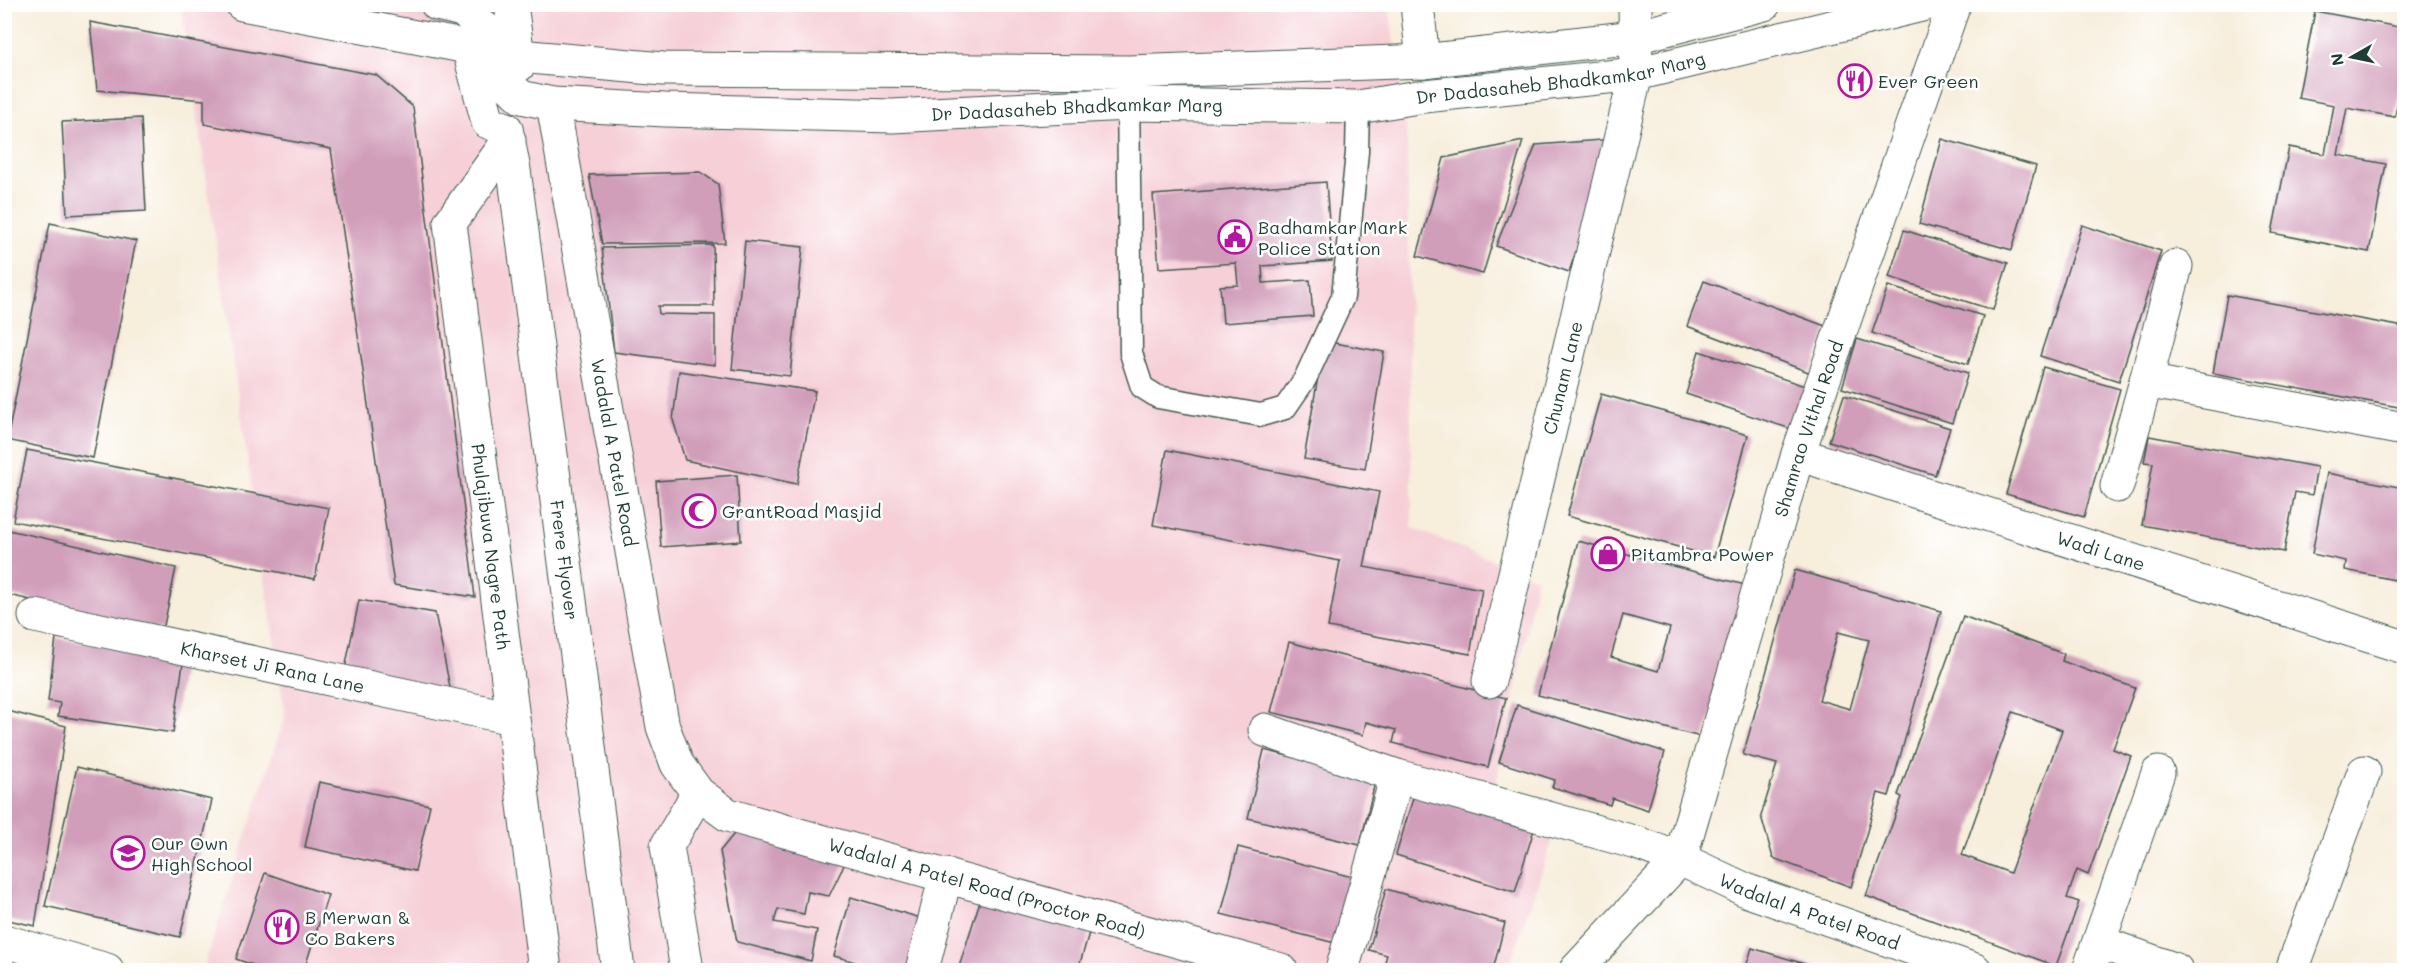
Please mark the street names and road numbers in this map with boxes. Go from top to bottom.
street label: Dr Dadasaheb Bhadkamkar Marg [1414,46,1707,109]
street label: Dr Dadasaheb Bhadkamkar Marg [931,92,1223,126]
street label: Chunam Lane [1537,319,1588,437]
street label: Shamrao Vithal Road [1768,337,1848,520]
street label: Wadalal A Patel Road [586,357,643,548]
street label: Phulajibuva Nagre Path [466,442,516,651]
street label: Frere Flyover [545,499,584,621]
street label: Wadi Lane [2054,525,2148,576]
street label: Kharset Ji Rana Lane [178,635,367,698]
street label: Wadalal A Patel Road (Proctor Road) [826,832,1148,943]
street label: Wadalal A Patel Road [1715,867,1903,955]

